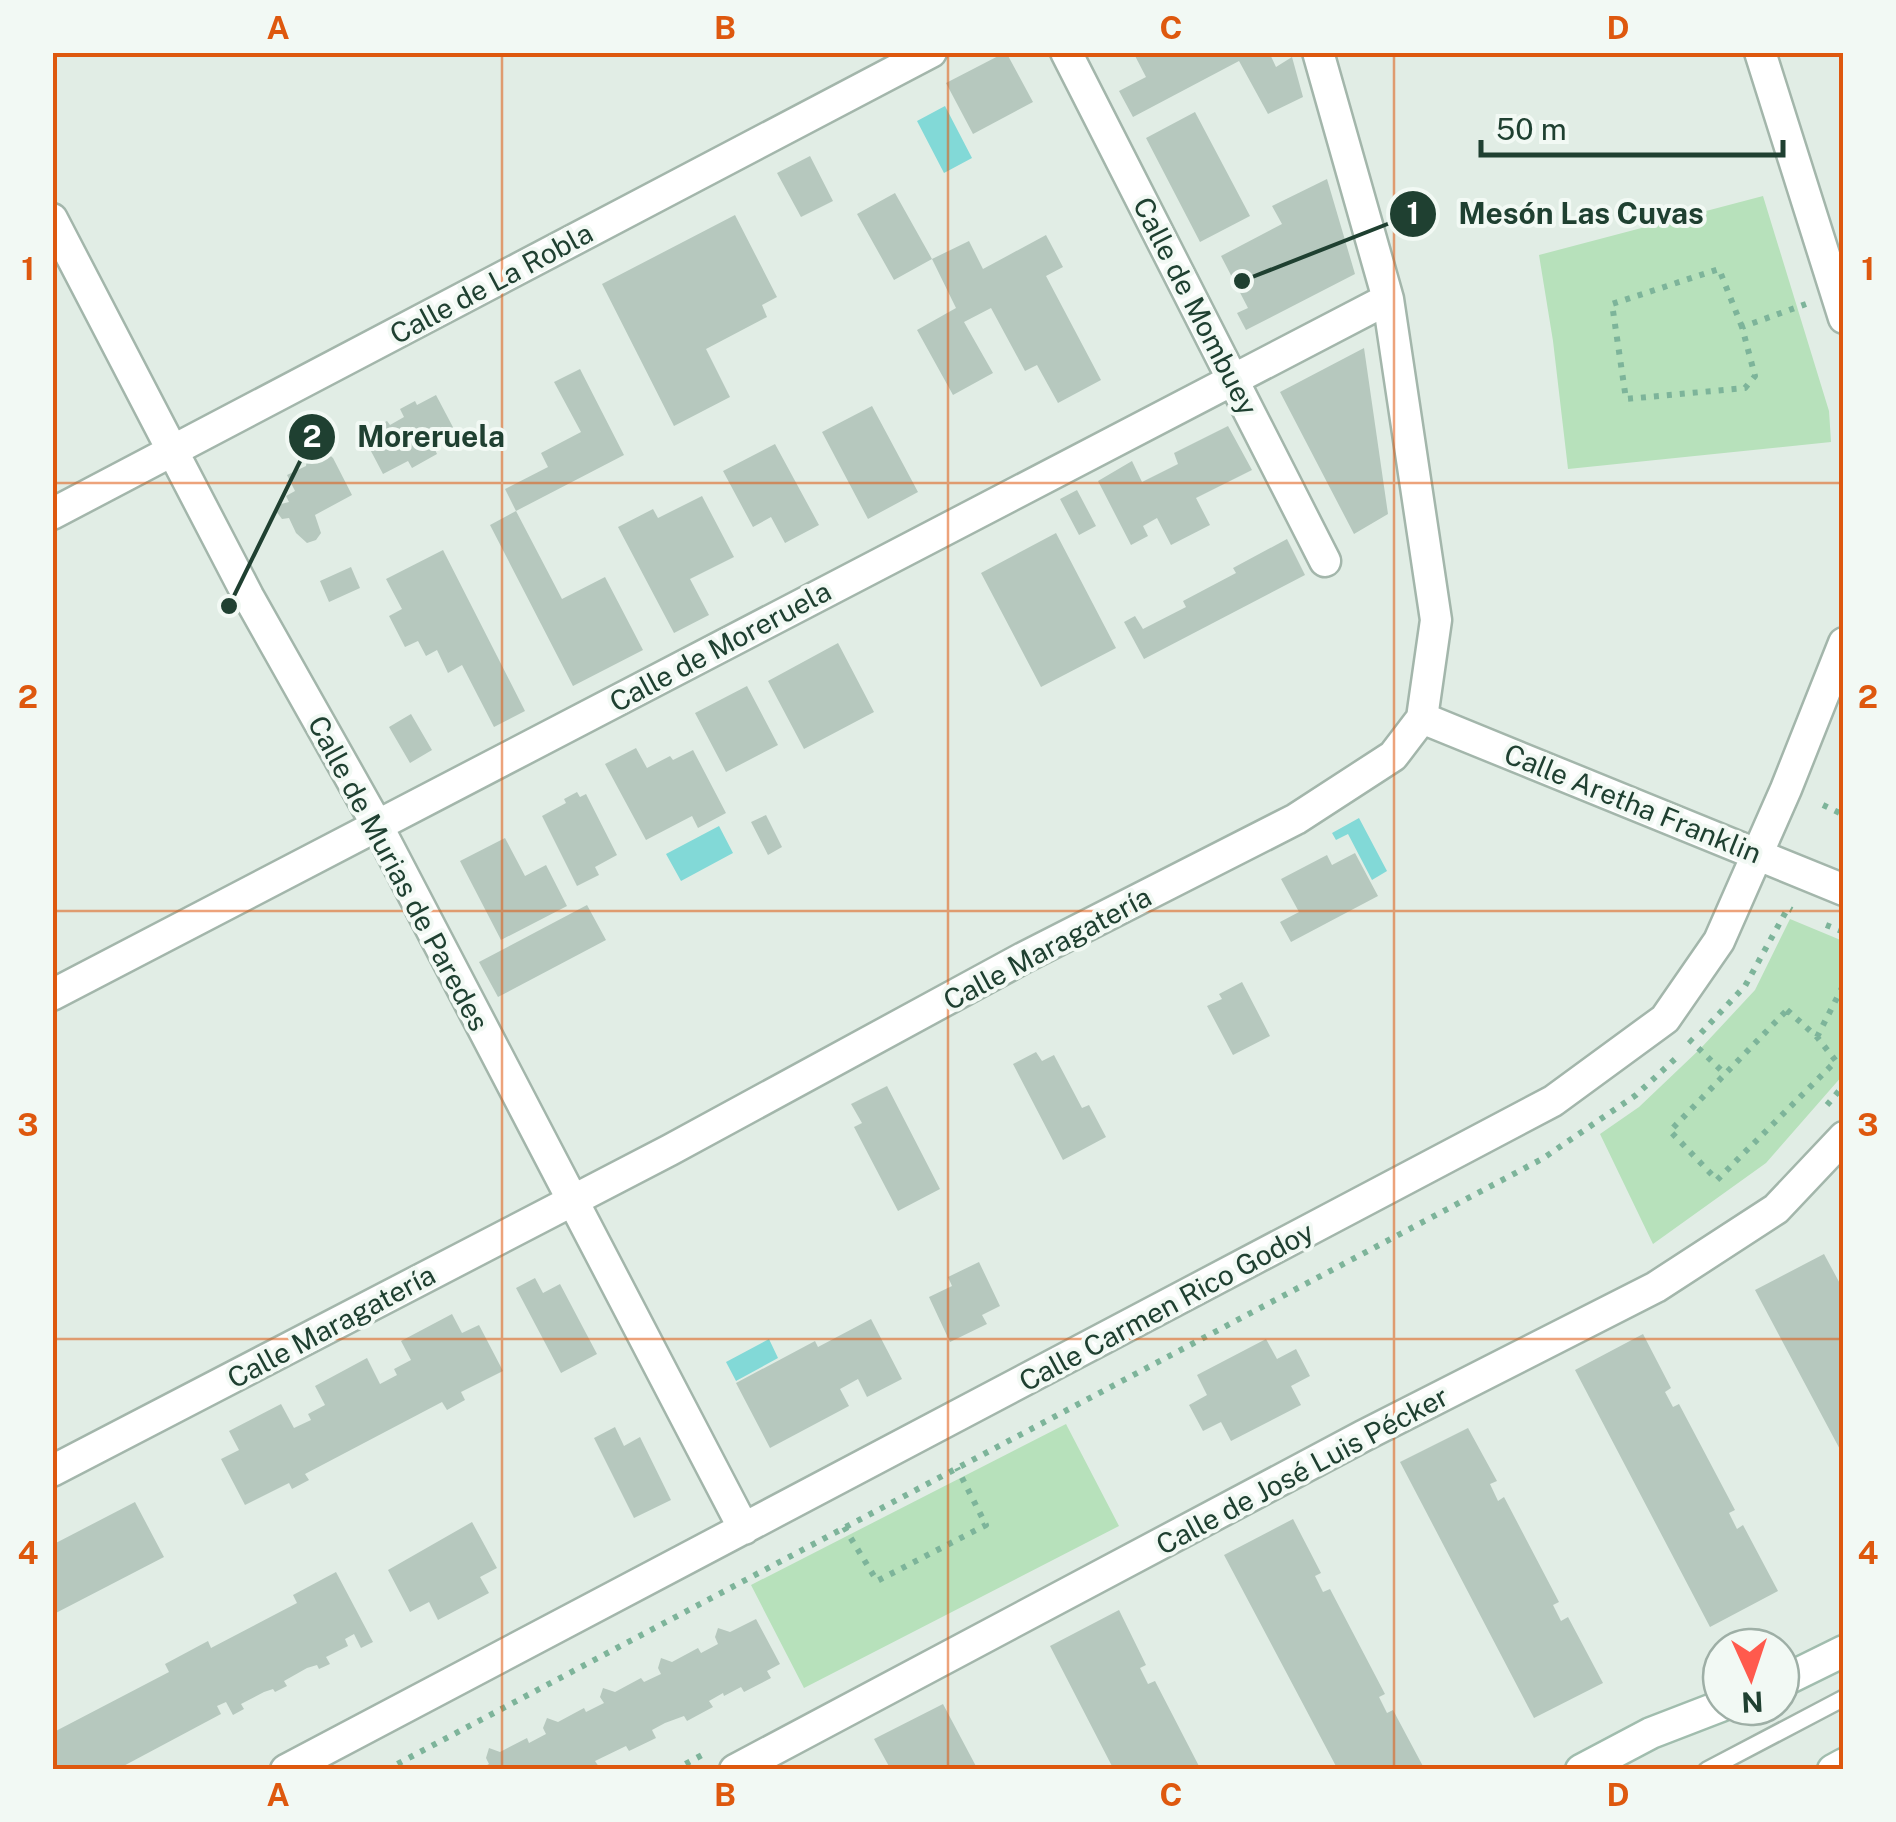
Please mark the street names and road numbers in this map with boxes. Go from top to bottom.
street label: Calle de Mombuey [1127,192,1265,420]
street label: Calle de La Robla [384,216,598,350]
street label: Calle de Moreruela [604,574,836,718]
street label: Calle de Murias de Paredes [302,710,496,1036]
street label: Calle Aretha Franklin [1500,736,1766,870]
street label: Calle Maragatería [938,879,1156,1017]
street label: Calle Carmen Rico Godoy [1013,1214,1319,1398]
street label: Calle Maragatería [222,1257,440,1395]
street label: Calle de José Luis Pécker [1150,1379,1454,1561]

